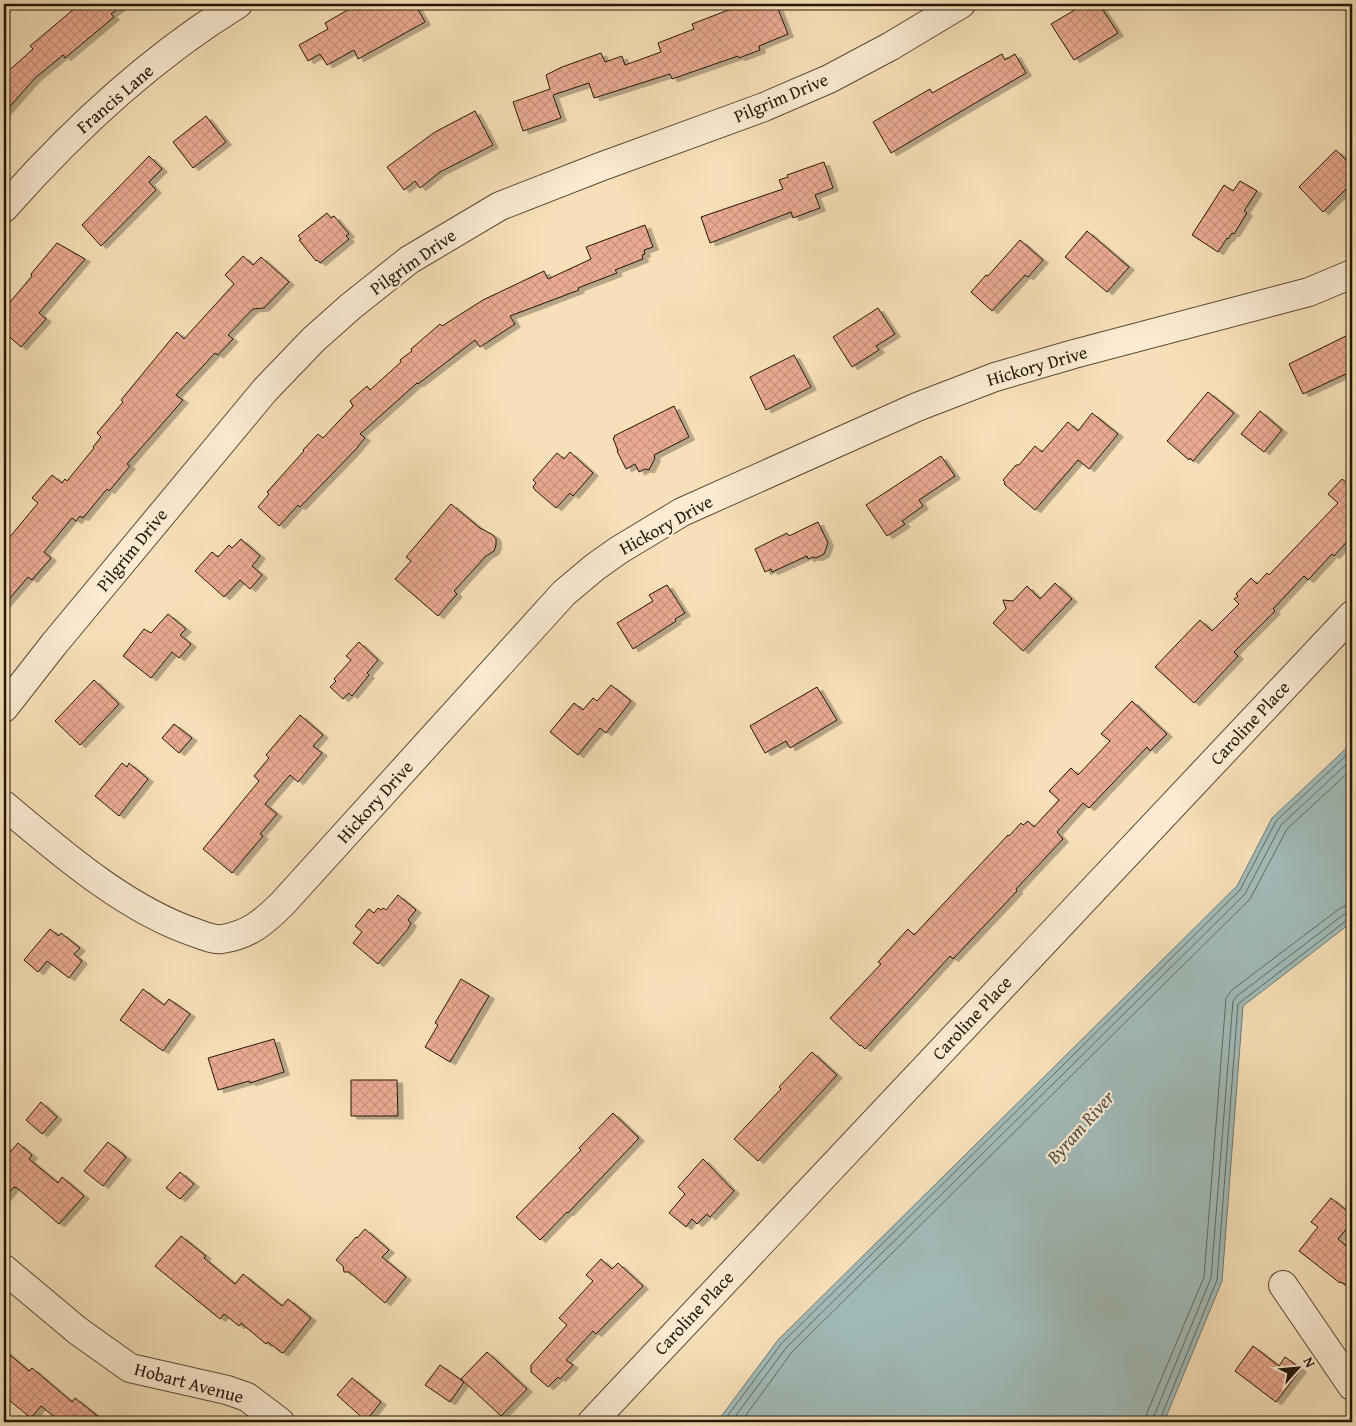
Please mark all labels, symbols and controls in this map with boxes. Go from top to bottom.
street label: Francis Lane [70,57,159,140]
street label: Pilgrim Drive [729,66,832,130]
street label: Pilgrim Drive [364,222,462,301]
street label: Hickory Drive [983,338,1090,393]
street label: Hickory Drive [614,488,718,561]
street label: Pilgrim Drive [90,502,174,597]
street label: Caroline Place [1203,674,1296,771]
street label: Hickory Drive [330,754,419,849]
street label: Caroline Place [925,969,1018,1066]
water label: Byram River [1039,1084,1121,1170]
street label: Caroline Place [647,1264,740,1361]
north arrow [1274,1344,1324,1394]
text: N [1299,1353,1321,1371]
street label: Hobart Avenue [132,1355,247,1410]

